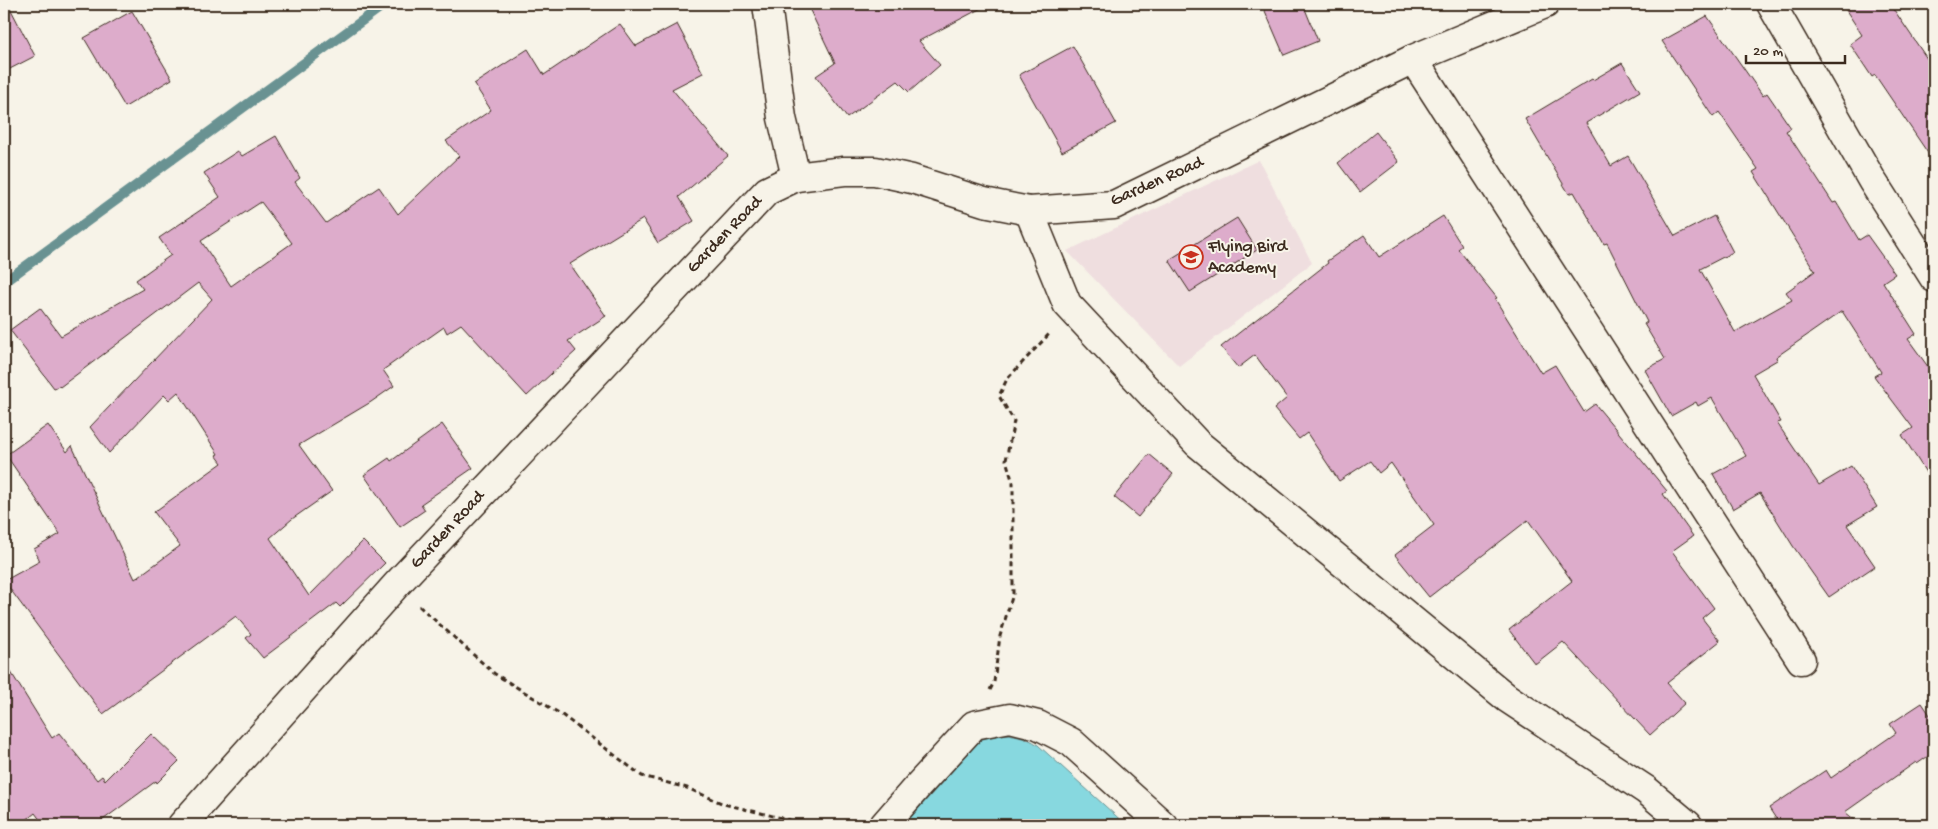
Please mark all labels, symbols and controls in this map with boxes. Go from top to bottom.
scale bar [1746,32,1844,64]
text: 20 m [1753,43,1783,61]
street label: Garden Road [1107,152,1208,212]
street label: Garden Road [683,191,768,278]
place label: Flying Bird Academy [1207,237,1288,279]
school or university icon: Flying Bird Academy [1178,244,1204,270]
street label: Garden Road [406,485,491,574]

